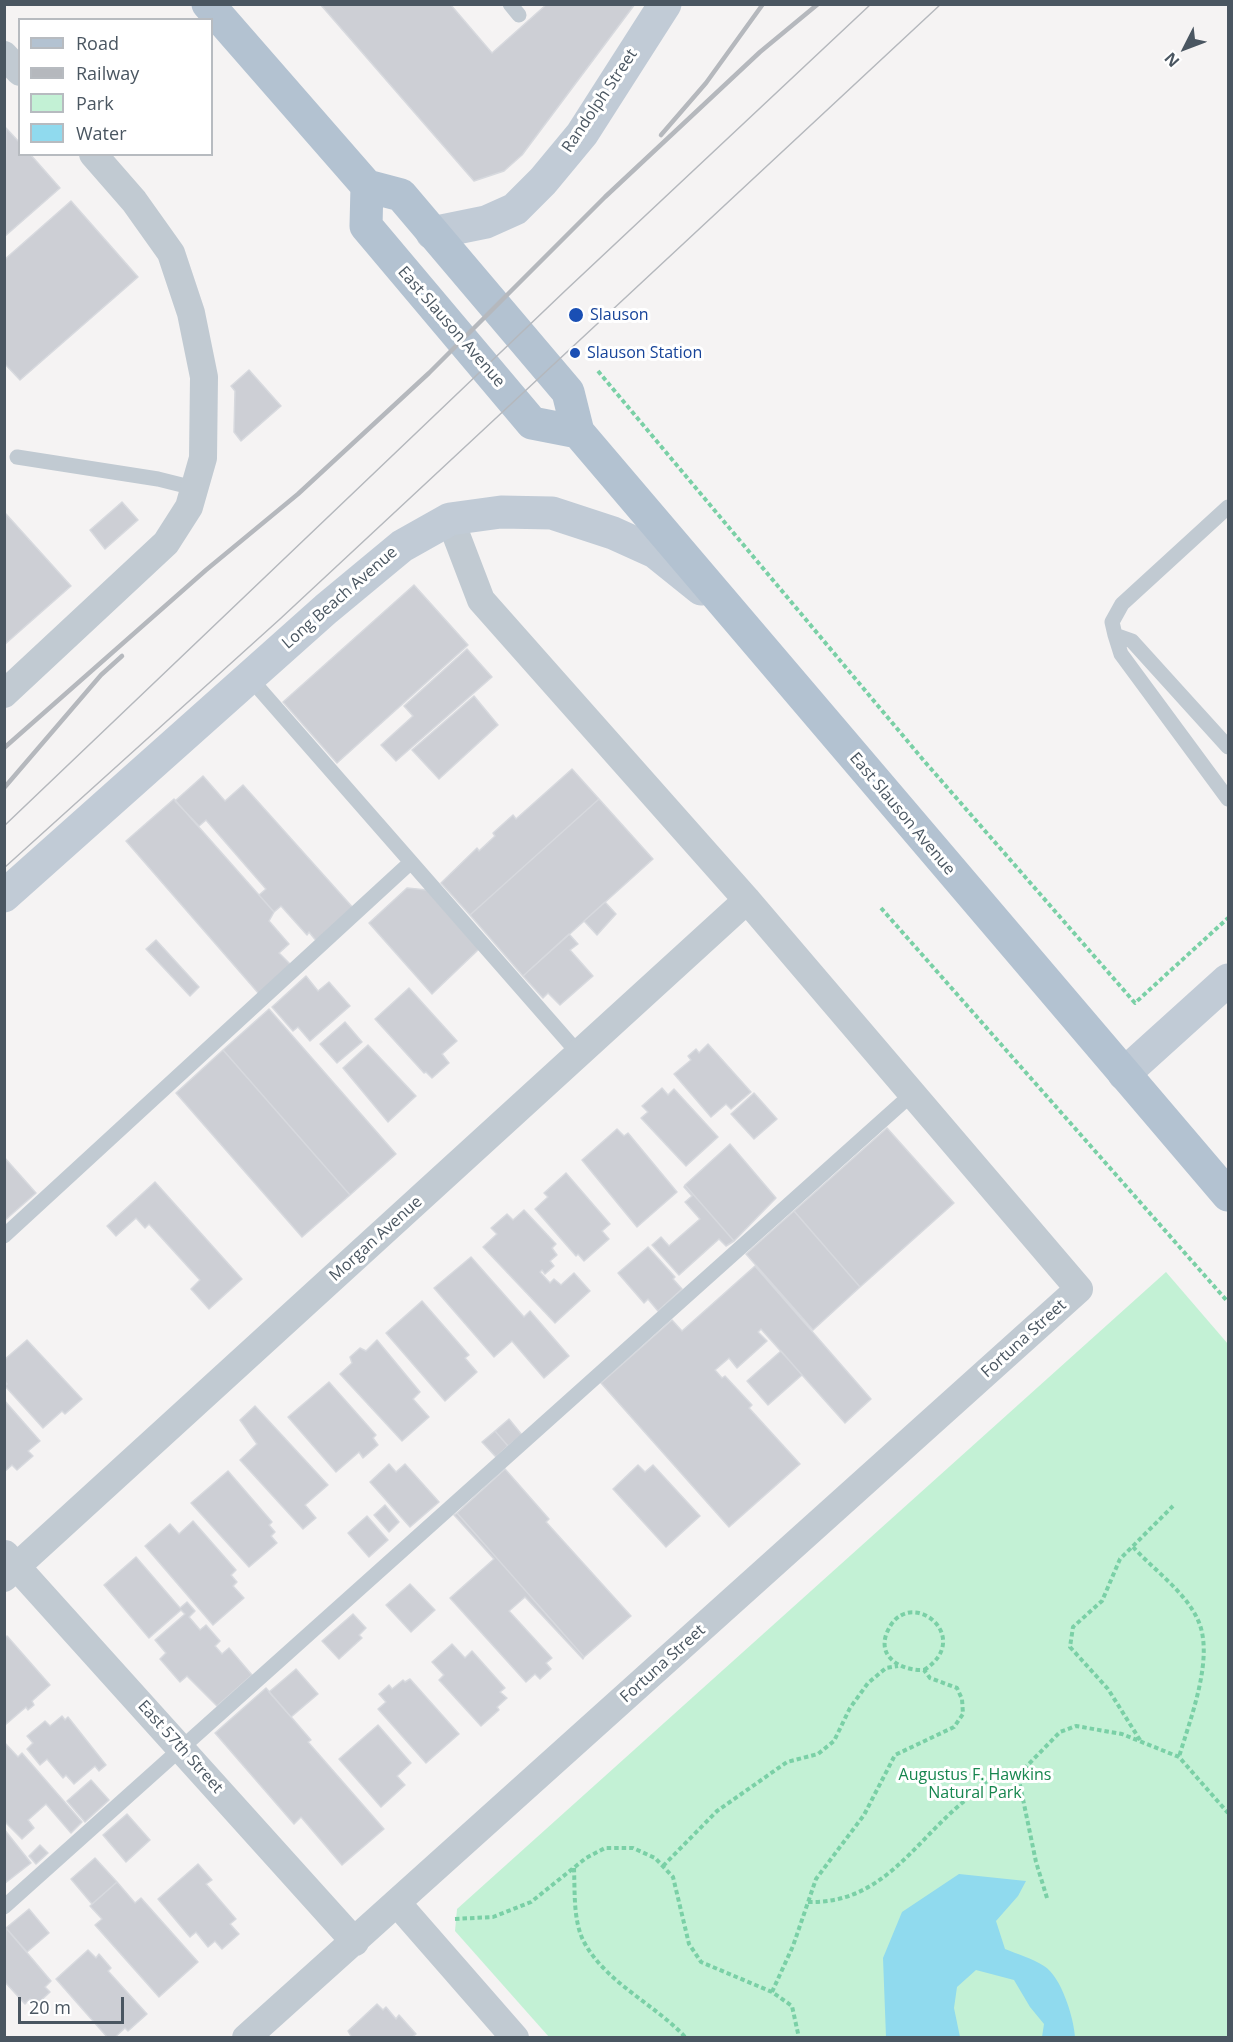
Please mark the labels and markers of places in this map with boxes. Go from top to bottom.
place label: Slauson [590,305,649,325]
marker: Slauson [567,306,585,324]
place label: Slauson Station [587,343,702,363]
marker: Slauson Station [568,346,582,360]

